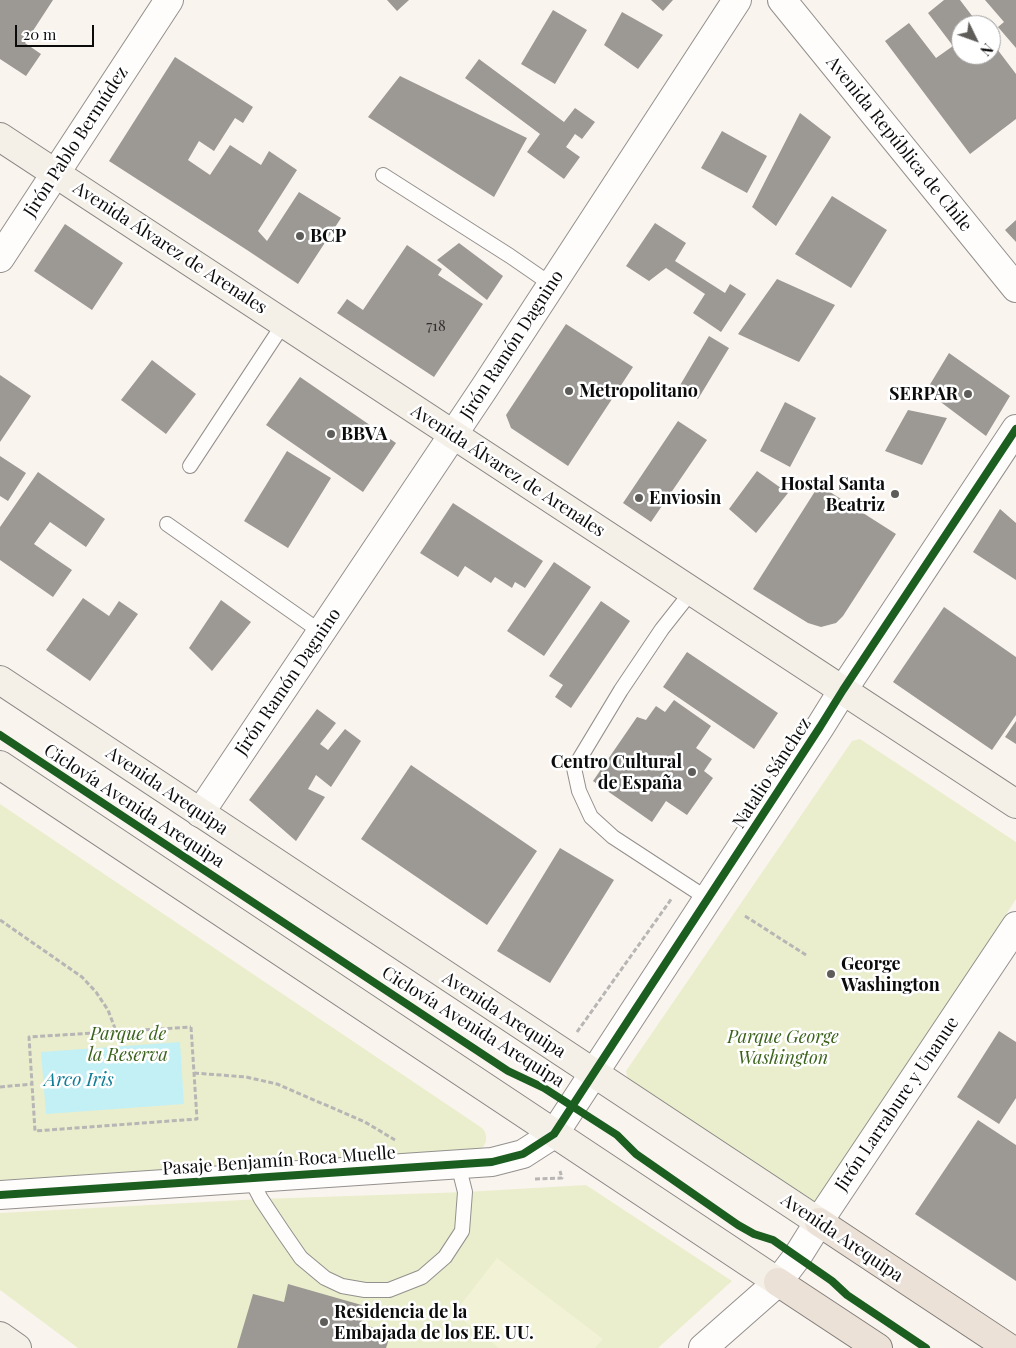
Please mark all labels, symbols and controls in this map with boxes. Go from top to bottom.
scale bar [18,15,96,47]
north arrow [951,15,1001,65]
text: 20 m [23,24,56,44]
text: N [976,40,997,60]
street label: Avenida República de Chile [821,52,977,236]
street label: Jirón Pablo Bermúdez [19,63,133,221]
street label: Avenida Álvarez de Arenales [69,177,271,319]
place label: BCP [310,225,346,247]
marker: BCP [294,230,306,242]
street label: Jirón Ramón Dagnino [456,266,568,424]
house number: 718 [426,317,446,335]
place label: Metropolitano [579,380,698,402]
place label: SERPAR [889,383,958,405]
marker: Metropolitano [563,385,575,397]
marker: SERPAR [962,388,974,400]
street label: Avenida Álvarez de Arenales [407,400,609,542]
place label: BBVA [341,423,387,445]
marker: BBVA [325,428,337,440]
place label: Hostal Santa Beatriz [780,473,885,516]
place label: Enviosin [649,487,721,509]
marker: Hostal Santa Beatriz [889,488,901,500]
marker: Enviosin [633,492,645,504]
street label: Jirón Ramón Dagnino [231,604,345,760]
street label: Natalio Sánchez [728,714,816,832]
street label: Ciclovía Avenida Arequipa [40,739,228,873]
street label: Avenida Arequipa [102,742,232,840]
place label: Centro Cultural de España [551,751,682,794]
marker: Centro Cultural de España [686,766,698,778]
place label: George Washington [841,953,940,996]
street label: Ciclovía Avenida Arequipa [378,962,568,1092]
street label: Avenida Arequipa [438,967,570,1063]
marker: George Washington [825,968,837,980]
street label: Jirón Larrabure y Unanue [831,1013,963,1195]
park label: Parque de la Reserva [88,1023,168,1066]
park label: Parque George Washington [727,1026,839,1068]
water label: Arco Iris [44,1069,114,1091]
street label: Pasaje Benjamín Roca Muelle [161,1142,397,1180]
street label: Avenida Arequipa [777,1189,907,1287]
place label: Residencia de la Embajada de los EE. UU. [334,1301,534,1344]
marker: Residencia de la Embajada de los EE. UU. [318,1316,330,1328]

